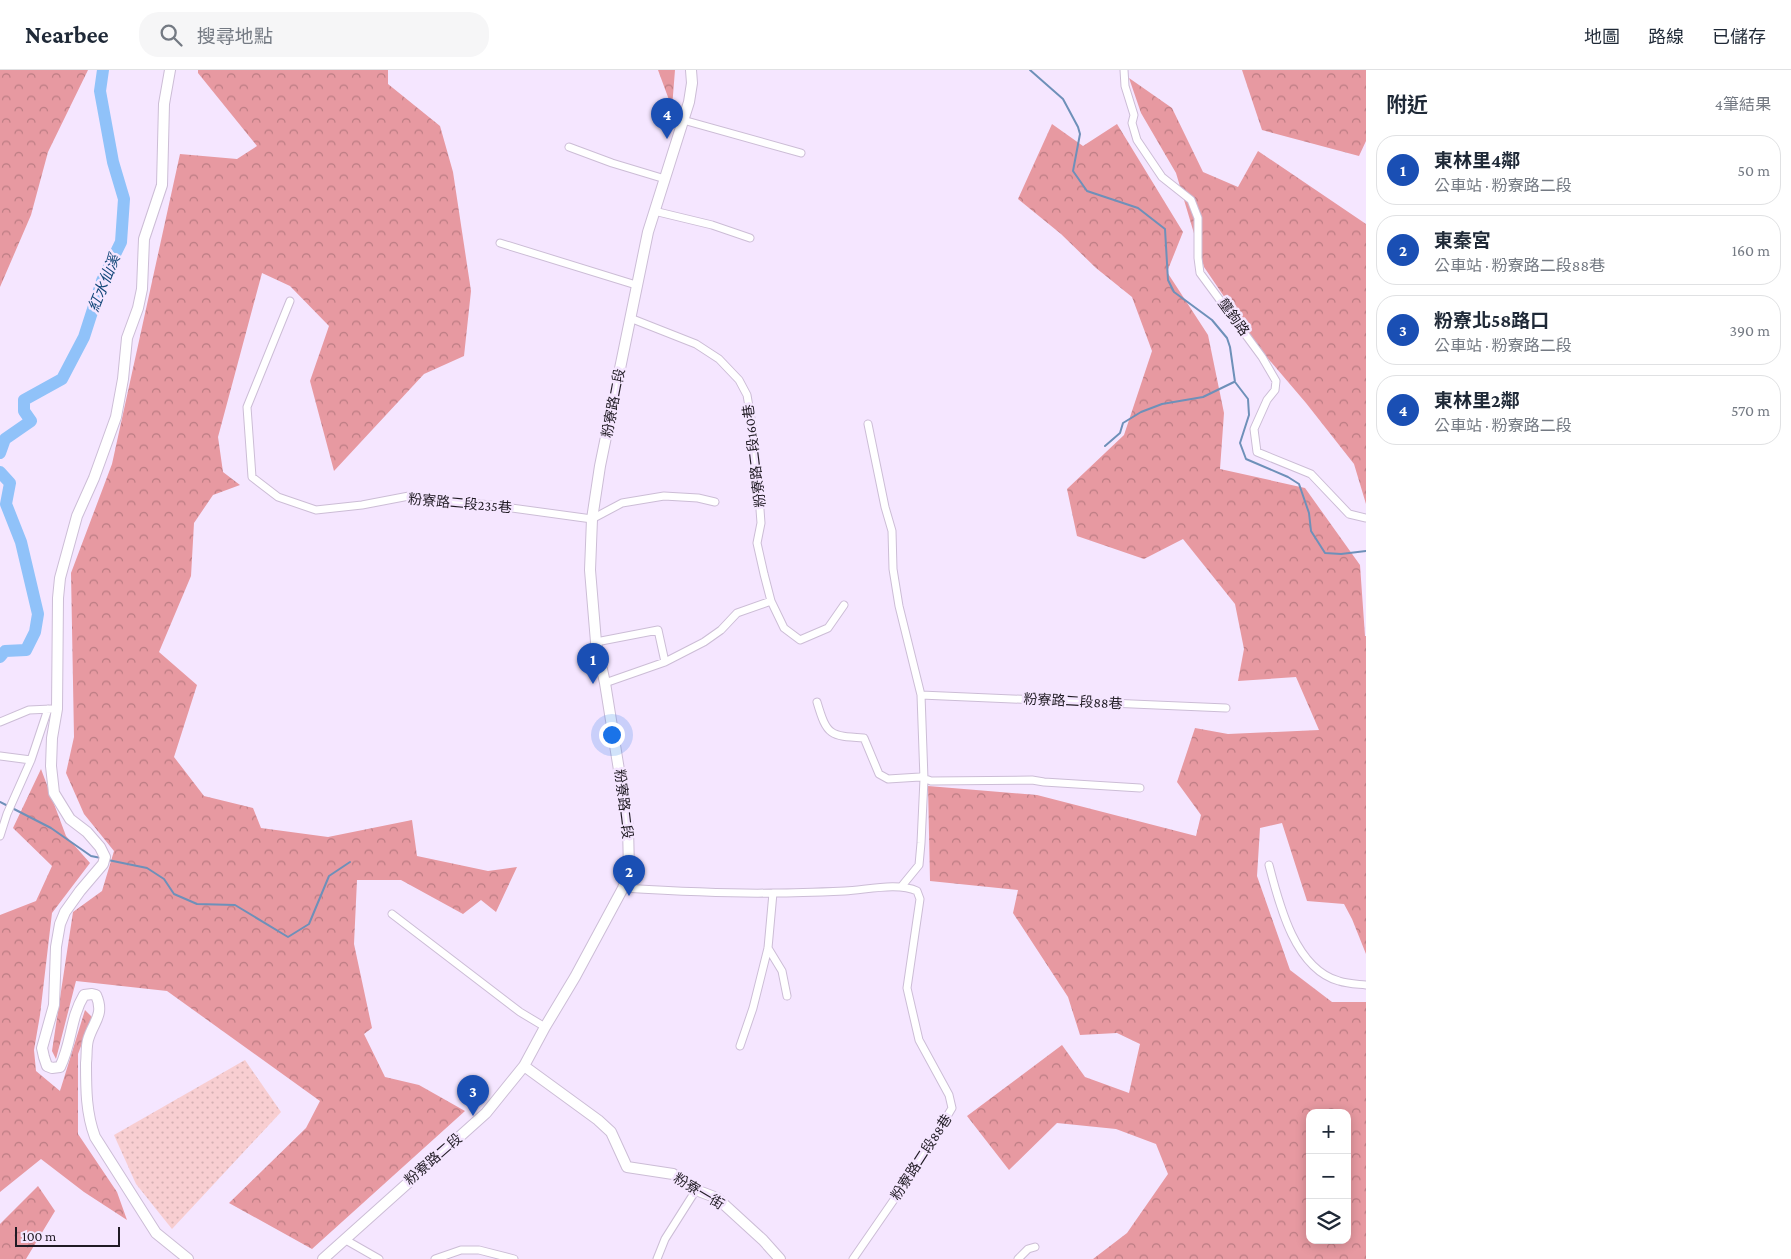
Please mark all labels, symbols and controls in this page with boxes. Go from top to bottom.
search box [139,12,489,57]
text: Nearbee [25,21,109,48]
icon: search [157,21,185,49]
text: 搜尋地點 [197,26,273,47]
text: 地圖 [1584,27,1620,47]
text: 路線 [1648,27,1684,47]
text: 已儲存 [1712,27,1766,47]
text: 附近 [1386,93,1428,117]
text: 4筆結果 [1715,96,1771,113]
pin: 4 [651,98,683,139]
text: 東林里4鄰 [1434,150,1520,171]
text: 1 [1400,162,1406,179]
text: 50 m [1738,162,1770,179]
text: 公車站 · 粉寮路二段 [1434,177,1572,194]
text: 東秦宮 [1434,230,1491,251]
text: 2 [1399,242,1407,259]
text: 160 m [1732,242,1770,259]
water label: 紅水仙溪 [85,250,123,314]
text: 公車站 · 粉寮路二段88巷 [1434,257,1605,274]
street label: 壟鉤路 [1215,295,1253,339]
text: 粉寮北58路口 [1434,310,1549,331]
text: 3 [1399,322,1407,339]
text: 390 m [1729,322,1770,339]
text: 公車站 · 粉寮路二段 [1434,337,1572,354]
street label: 粉寮路二段 [598,367,628,439]
text: 東林里2鄰 [1434,390,1520,411]
text: 4 [1399,402,1407,419]
text: 570 m [1731,402,1770,419]
street label: 粉寮路二段160巷 [740,404,768,508]
text: 公車站 · 粉寮路二段 [1434,417,1572,434]
street label: 粉寮路二段235巷 [408,491,512,515]
pin: 1 [577,643,609,684]
street label: 粉寮路二段88巷 [1023,690,1123,712]
your location [599,722,625,748]
street label: 粉寮路二段 [612,768,636,840]
pin: 2 [613,855,645,896]
pin: 3 [457,1075,489,1116]
map controls [1306,1109,1351,1244]
button: + [1306,1109,1351,1154]
street label: 粉寮路二段88巷 [887,1111,955,1203]
street label: 粉寮路二段 [401,1130,465,1188]
button: − [1306,1154,1351,1199]
street label: 粉寮一街 [671,1170,727,1212]
button: layers [1306,1199,1351,1244]
scale bar [15,1224,120,1247]
text: 100 m [22,1228,56,1244]

